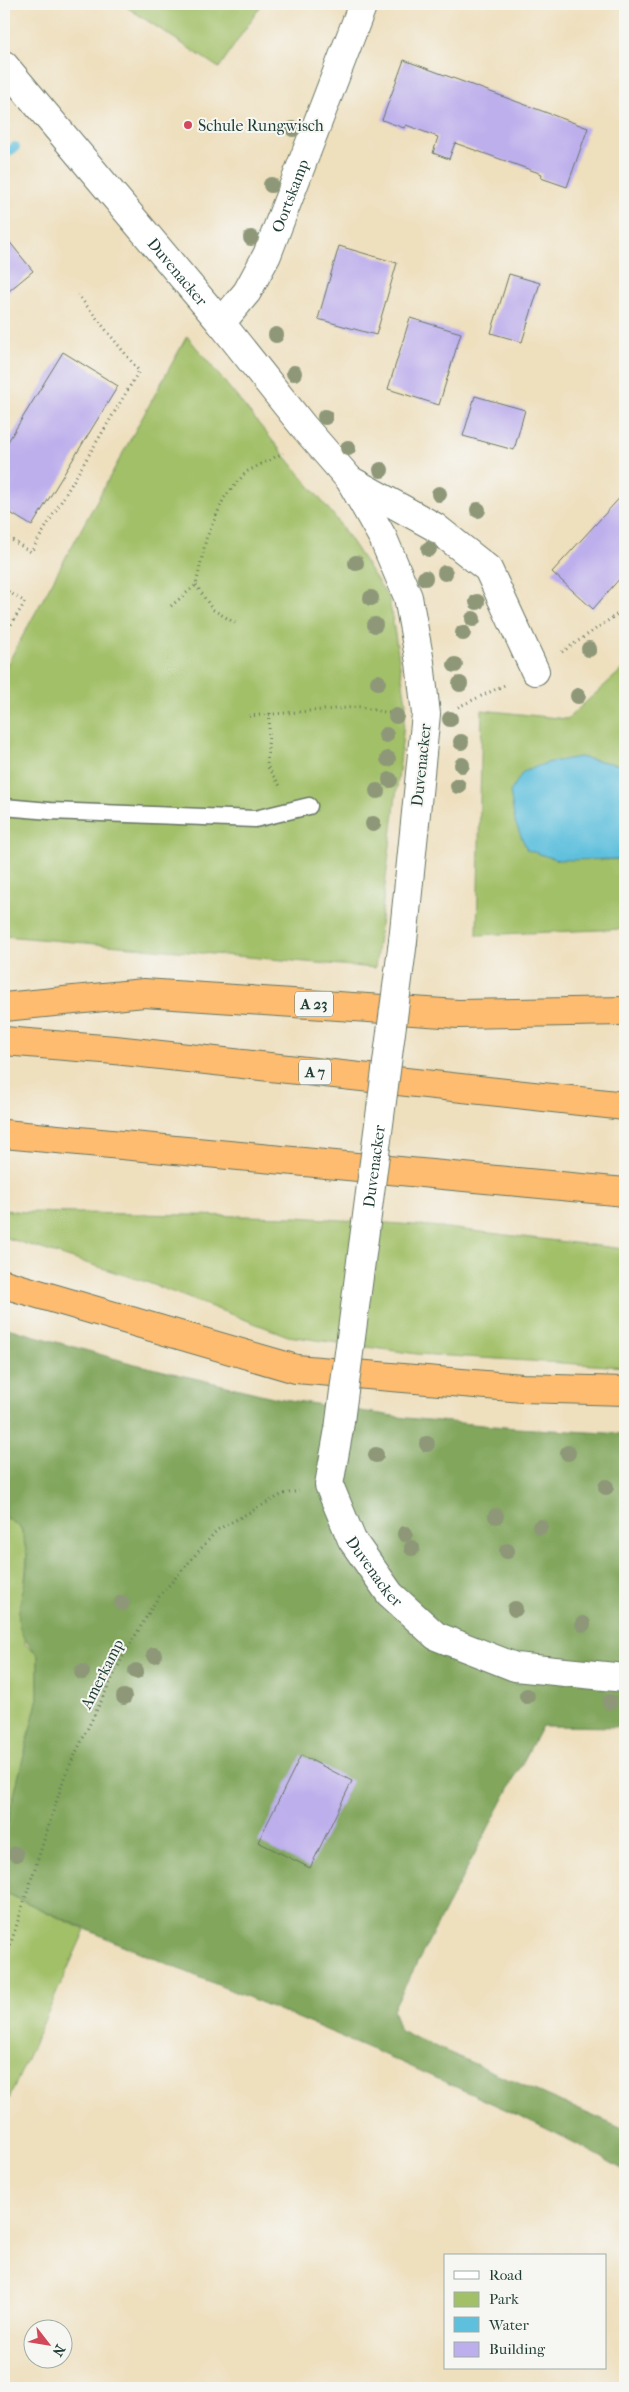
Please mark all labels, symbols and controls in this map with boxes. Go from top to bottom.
place label: Schule Rungwisch [198,116,324,135]
marker: Schule Rungwisch [182,119,194,131]
street label: Oortskamp [267,156,312,235]
street label: Duvenacker [144,234,212,310]
street label: Duvenacker [407,722,435,807]
road number: A 23 [295,992,333,1016]
road number: A 7 [299,1060,331,1084]
street label: Duvenacker [359,1124,388,1209]
street label: Duvenacker [342,1532,407,1611]
street label: Amerkamp [76,1636,128,1713]
legend [444,2254,606,2370]
text: Road [489,2266,523,2284]
text: Park [489,2290,519,2308]
text: Water [488,2316,529,2334]
north arrow [22,2320,72,2370]
text: Building [489,2340,546,2358]
text: N [48,2342,69,2360]

